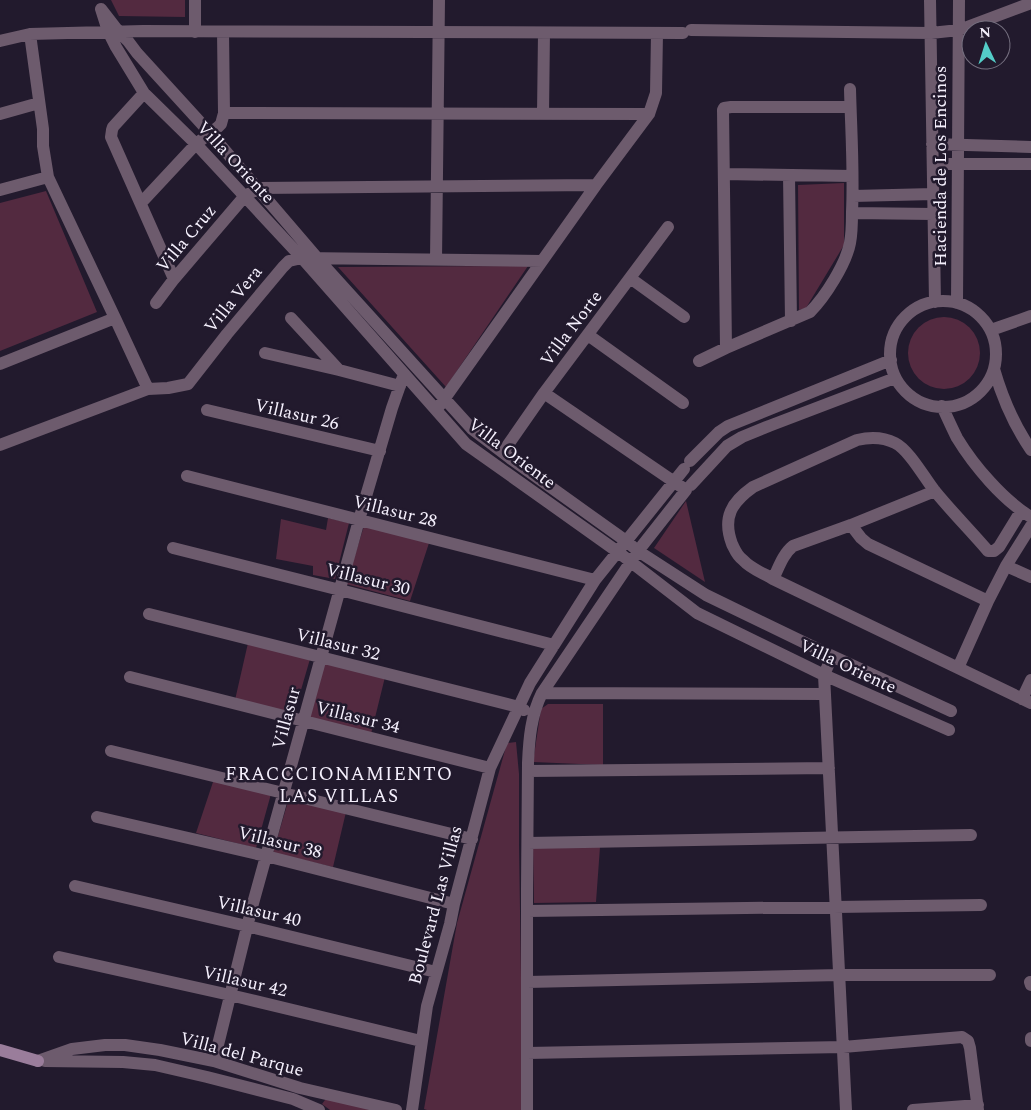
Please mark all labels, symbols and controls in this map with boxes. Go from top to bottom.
north arrow [961,20,1011,70]
text: N [979,22,992,43]
street label: Hacienda de Los Encinos [927,65,954,267]
street label: Villa Oriente [190,115,281,210]
street label: Villa Cruz [150,198,223,278]
street label: Villa Vera [198,260,269,339]
street label: Villa Norte [534,285,609,372]
street label: Villasur 26 [252,392,342,437]
street label: Villa Oriente [462,411,562,496]
street label: Villasur 28 [350,488,440,535]
street label: Villasur 30 [323,556,413,603]
street label: Villasur 32 [293,621,383,668]
street label: Villa Oriente [795,632,901,701]
street label: Villasur [265,684,308,752]
street label: Villasur 34 [313,694,403,741]
district label: FRACCCIONAMIENTO LAS VILLAS [225,760,453,811]
street label: Villasur 38 [235,819,325,866]
street label: Boulevard Las Villas [401,823,470,988]
street label: Villasur 40 [214,889,304,934]
street label: Villasur 42 [200,959,290,1004]
street label: Villa del Parque [177,1025,307,1084]

